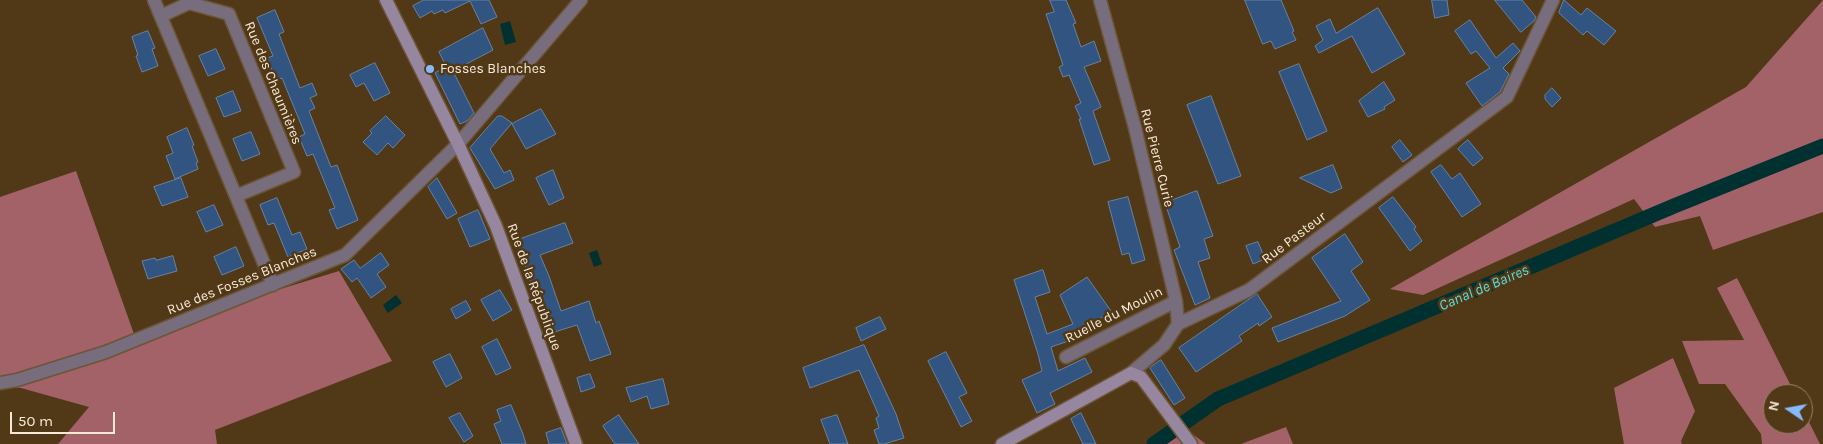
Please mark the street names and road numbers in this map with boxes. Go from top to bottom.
street label: Rue des Chaumières [241,19,305,147]
street label: Rue Pierre Curie [1137,107,1177,209]
street label: Rue Pasteur [1258,208,1330,268]
street label: Rue de la République [503,221,565,353]
street label: Rue des Fosses Blanches [165,243,319,319]
street label: Ruelle du Moulin [1062,283,1166,347]

